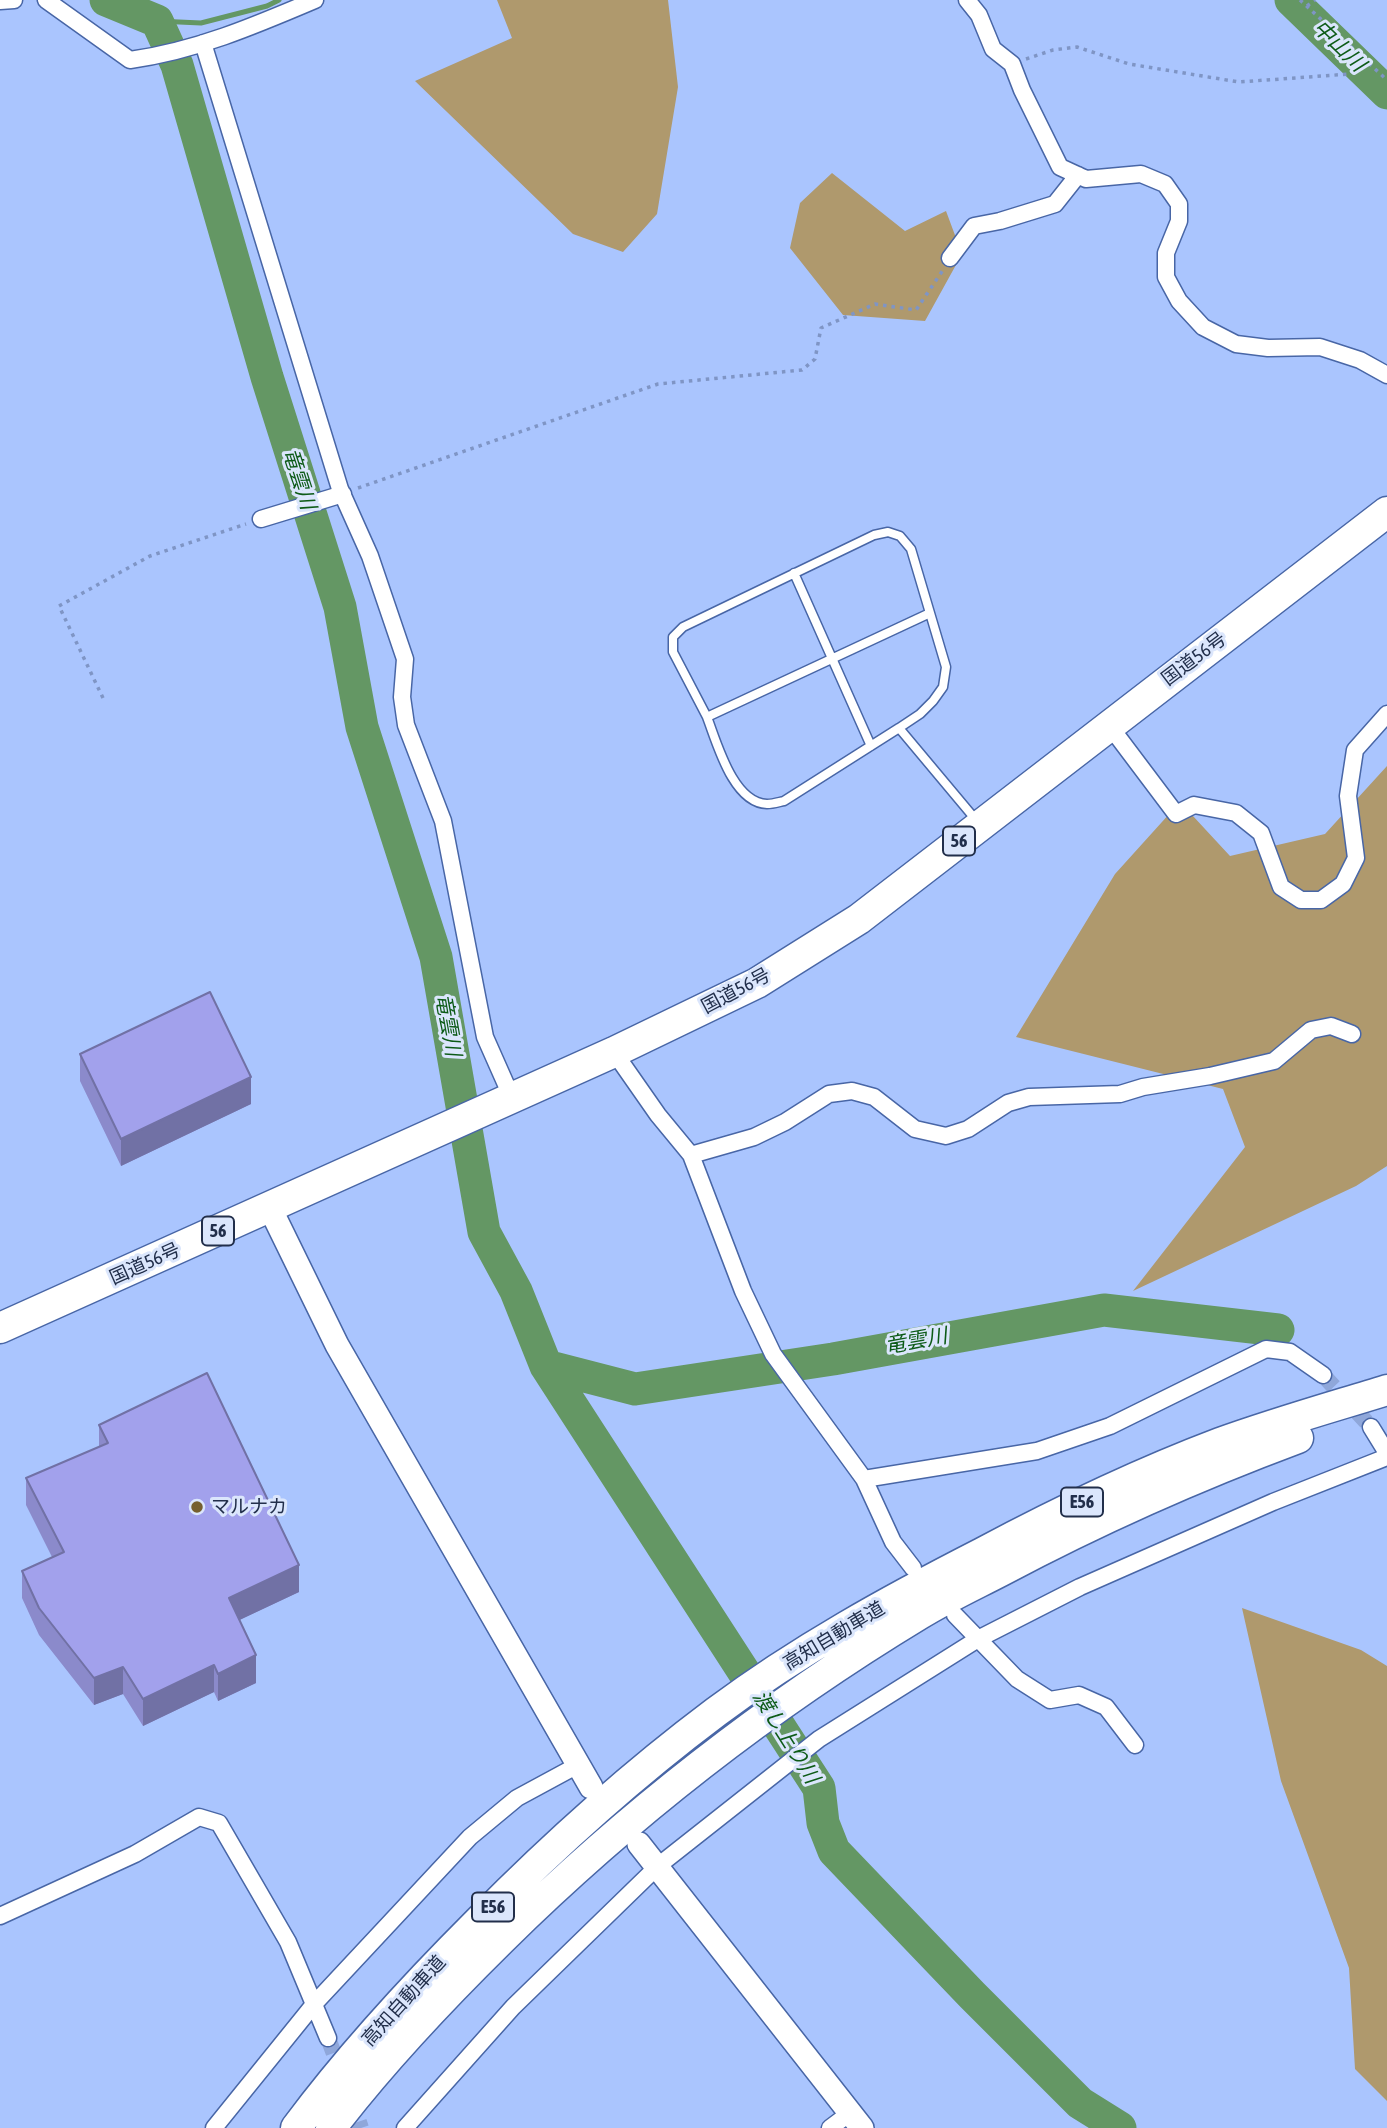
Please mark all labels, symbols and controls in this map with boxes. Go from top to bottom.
water label: 中山川 [1308,15,1370,77]
water label: 竜雲川 [277,445,321,513]
street label: 国道56号 [1157,627,1231,691]
road number: 56 [943,826,975,856]
street label: 国道56号 [698,963,774,1019]
water label: 竜雲川 [430,992,466,1058]
road number: 56 [202,1216,234,1246]
street label: 国道56号 [106,1238,184,1290]
water label: 竜雲川 [883,1323,949,1359]
road number: E56 [1061,1488,1103,1517]
place label: マルナカ [211,1496,287,1518]
marker: マルナカ [189,1499,205,1515]
street label: 高知自動車道 [779,1597,889,1675]
water label: 渡し上り川 [747,1686,825,1788]
road number: E56 [472,1893,514,1922]
street label: 高知自動車道 [357,1951,451,2051]

